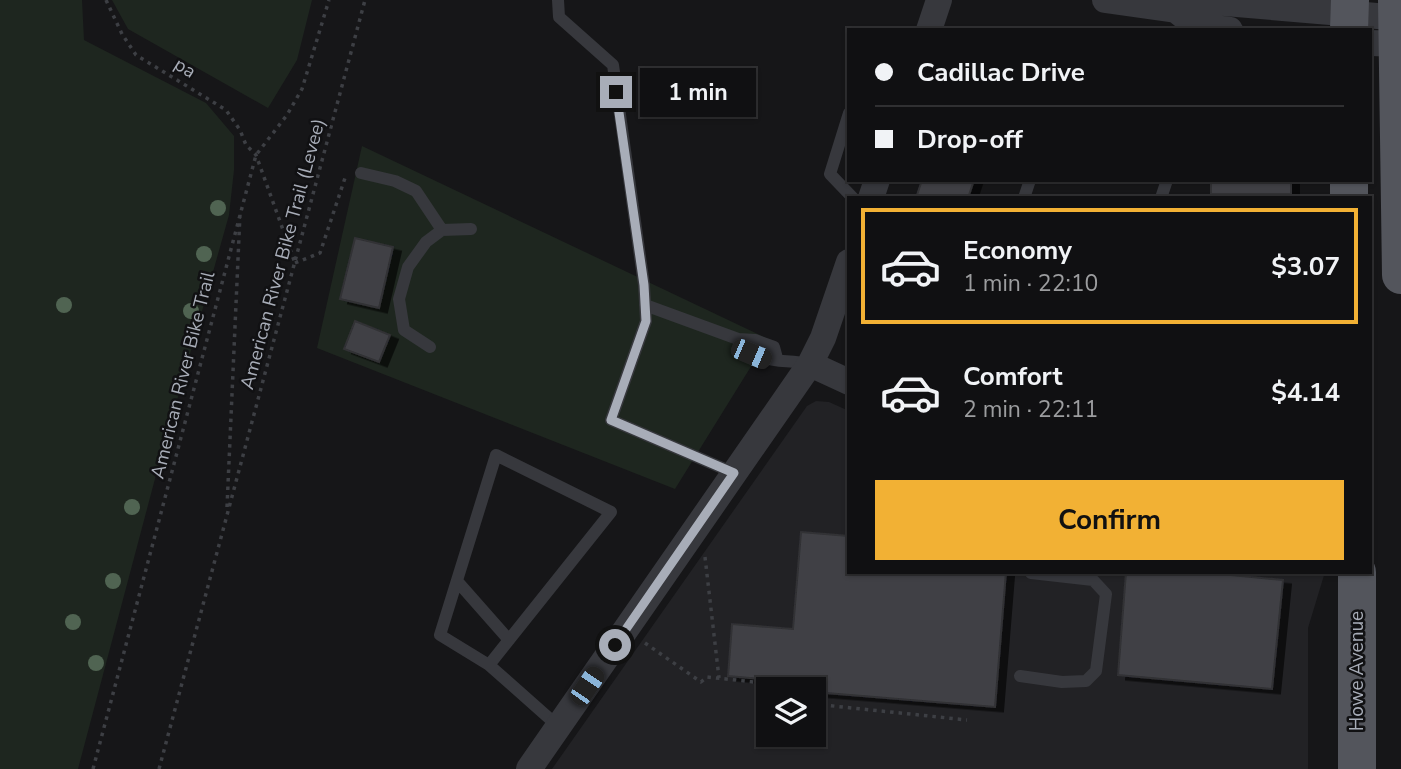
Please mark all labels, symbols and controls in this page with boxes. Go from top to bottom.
street label: pa [169,51,201,85]
text: Cadillac Drive [917,55,1085,90]
callout: 1 min [640,68,756,116]
route end [600,76,632,108]
text: 1 min [668,77,728,108]
street label: American River Bike Trail (Levee) [234,116,332,392]
text: Drop-off [917,122,1023,157]
text: Economy [963,233,1072,268]
icon: car [879,235,942,298]
text: $3.07 [1271,249,1340,284]
street label: American River Bike Trail [145,268,221,481]
text: 1 min · 22:10 [963,268,1098,299]
car [728,336,775,372]
text: Comfort [963,359,1063,394]
icon: car [879,361,942,424]
text: $4.14 [1271,375,1340,410]
text: 2 min · 22:11 [963,394,1098,425]
button: Confirm [875,480,1344,560]
street label: Howe Avenue [1344,611,1370,731]
route start [599,629,631,661]
car [567,663,608,709]
map controls [756,677,826,747]
button: layers [756,677,826,747]

